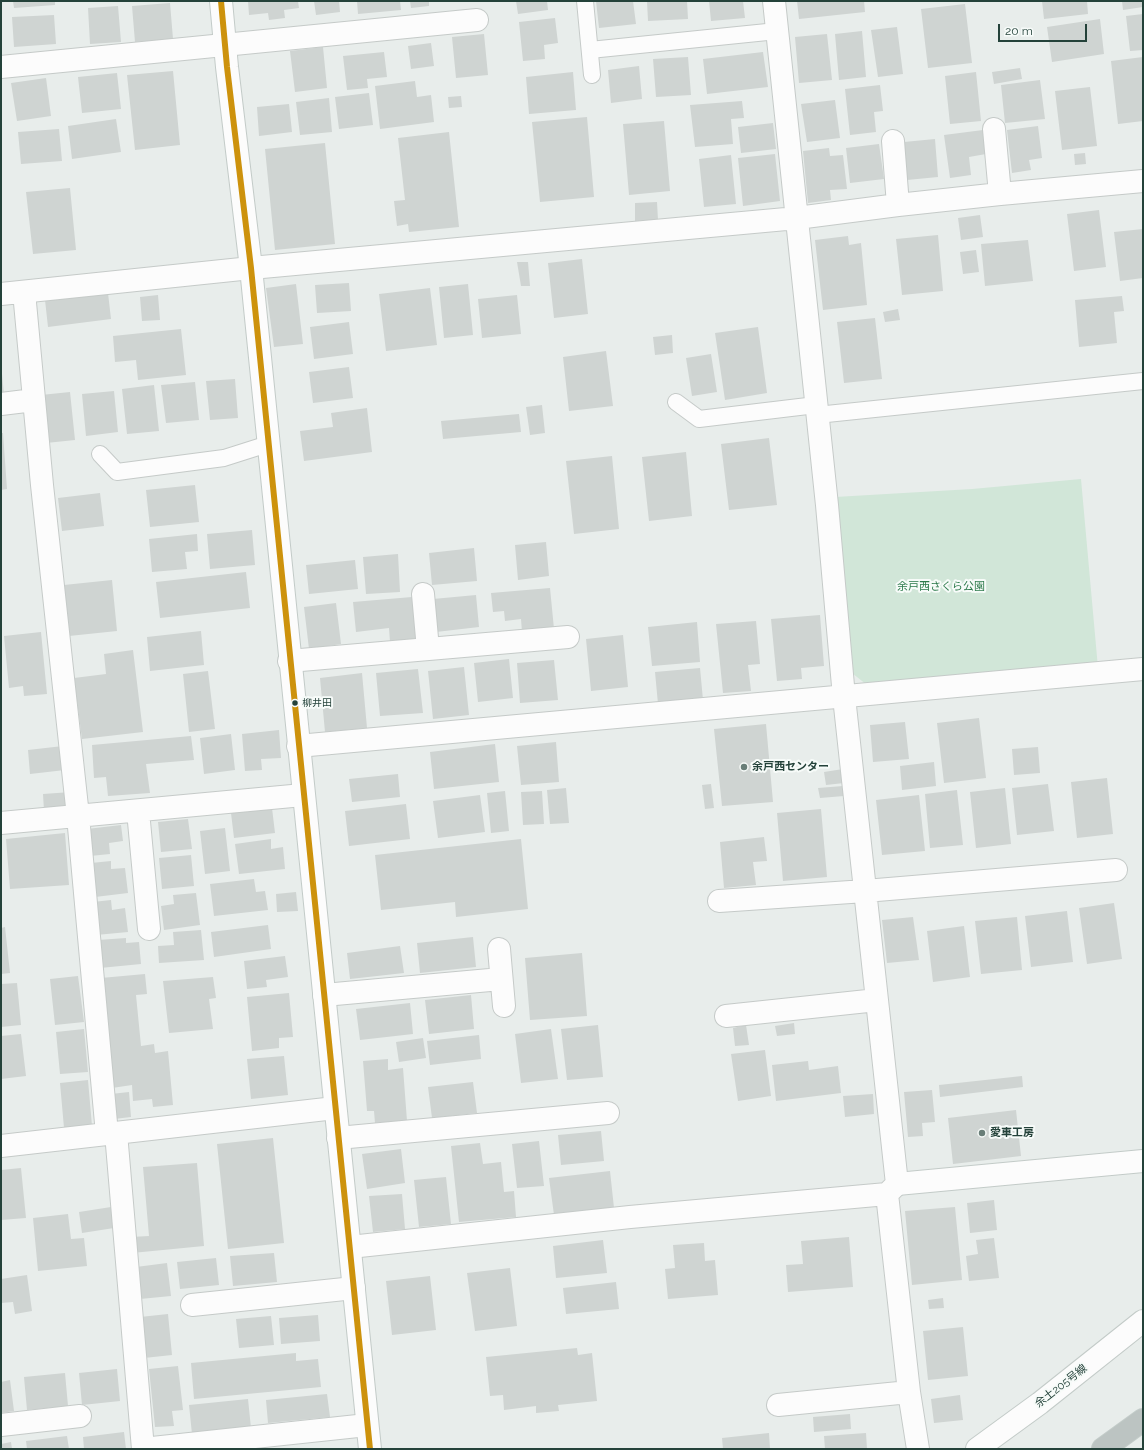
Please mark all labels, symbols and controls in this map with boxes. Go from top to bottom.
scale bar [1000,16,1089,42]
text: 20 m [1005,24,1033,38]
park label: 余戸西さくら公園 [897,580,985,594]
place label: 柳井田 [302,697,332,709]
marker: 柳井田 [290,698,300,708]
place label: 余戸西センター [752,760,829,774]
marker: 余戸西センター [739,762,749,772]
place label: 愛車工房 [990,1126,1034,1140]
marker: 愛車工房 [977,1128,987,1138]
street label: 余土205号線 [1032,1362,1090,1410]

